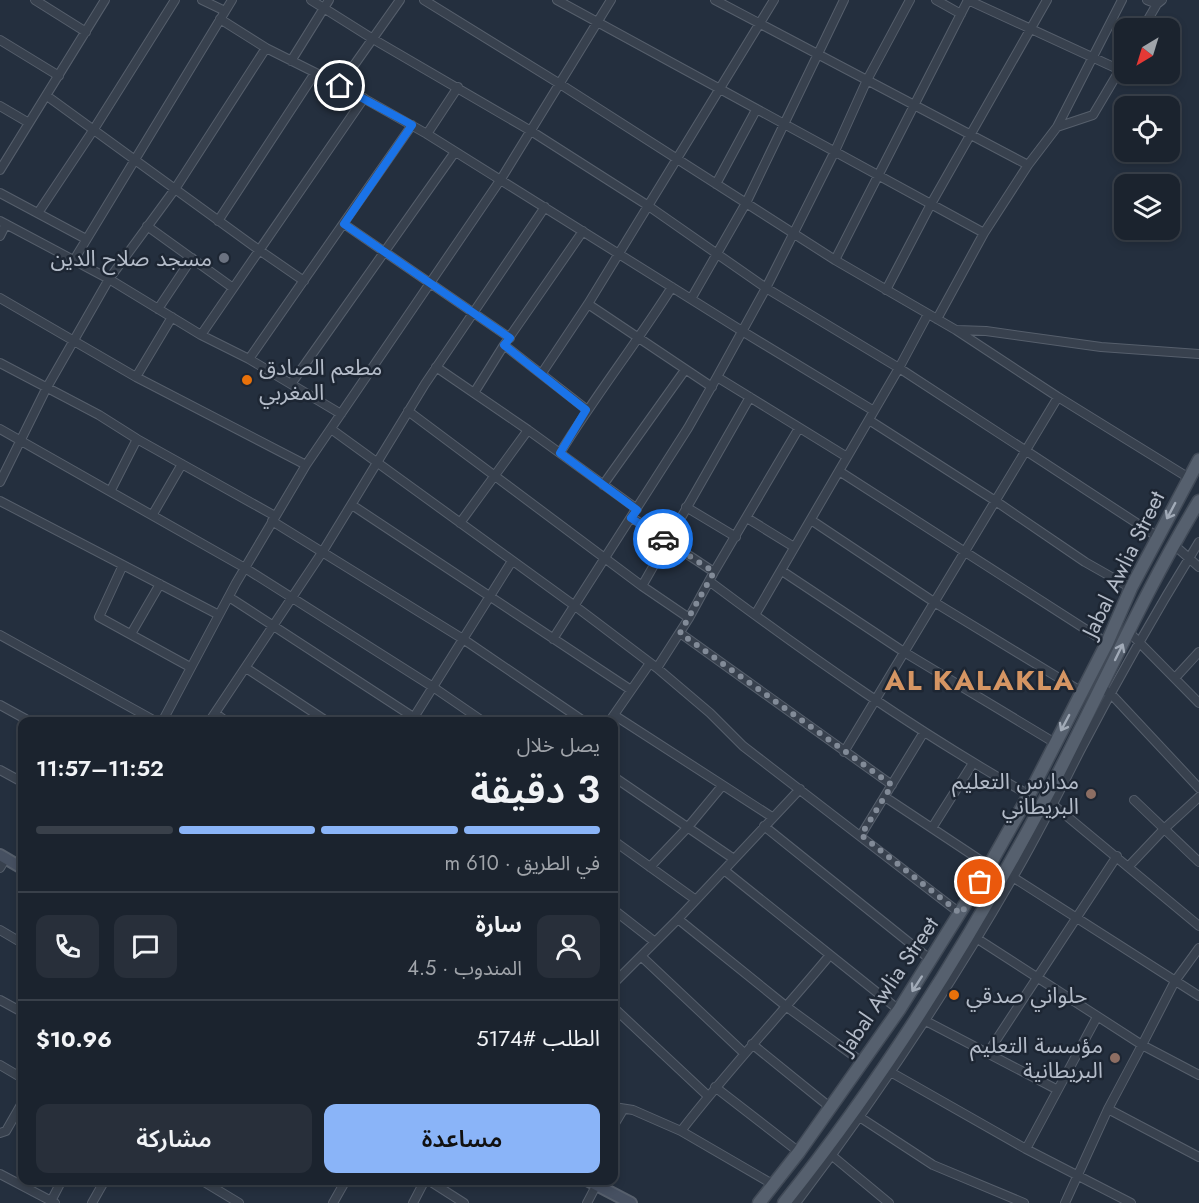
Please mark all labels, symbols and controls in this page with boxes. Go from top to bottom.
north arrow [1114,18,1180,84]
map controls [1114,18,1180,240]
pin [314,60,365,111]
icon: home [323,69,356,102]
button: locate [1114,96,1180,162]
button: layers [1114,174,1180,240]
place label: مسجد صلاح الدين [50,242,212,275]
marker: مسجد صلاح الدين [217,251,231,265]
place label: مطعم الصادق المغربي [259,351,382,409]
marker: مطعم الصادق المغربي [240,373,254,387]
street label: Jabal Awlia Street [1072,485,1173,645]
one-way arrow [1165,502,1176,520]
courier [633,509,693,569]
icon: car [647,523,680,556]
one-way arrow [1114,643,1126,661]
district label: AL KALAKLA [884,660,1075,701]
one-way arrow [1059,714,1070,732]
text: يصل خلال [517,731,600,760]
text: 11:52–11:57 [36,752,164,784]
text: 3 دقيقة [470,761,600,818]
place label: مدارس التعليم البريطاني [952,765,1079,823]
marker: مدارس التعليم البريطاني [1084,787,1098,801]
text: في الطريق · 610 m [445,849,600,878]
pin [954,856,1005,907]
icon: bag [963,865,996,898]
text: سارة [476,908,522,940]
street label: Jabal Awlia Street [828,909,946,1063]
button: phone [36,915,99,978]
button: chat [114,915,177,978]
button: person [537,915,600,978]
text: المندوب · 4.5 [407,954,522,983]
one-way arrow [910,975,923,992]
place label: حلواني صدقي [966,979,1088,1012]
marker: حلواني صدقي [947,988,961,1002]
text: الطلب #5174 [476,1022,600,1054]
text: $10.96 [36,1023,112,1055]
place label: مؤسسة التعليم البريطانية [970,1029,1103,1086]
marker: مؤسسة التعليم البريطانية [1108,1051,1122,1065]
button: مشاركة [36,1104,312,1173]
button: مساعدة [324,1104,600,1173]

